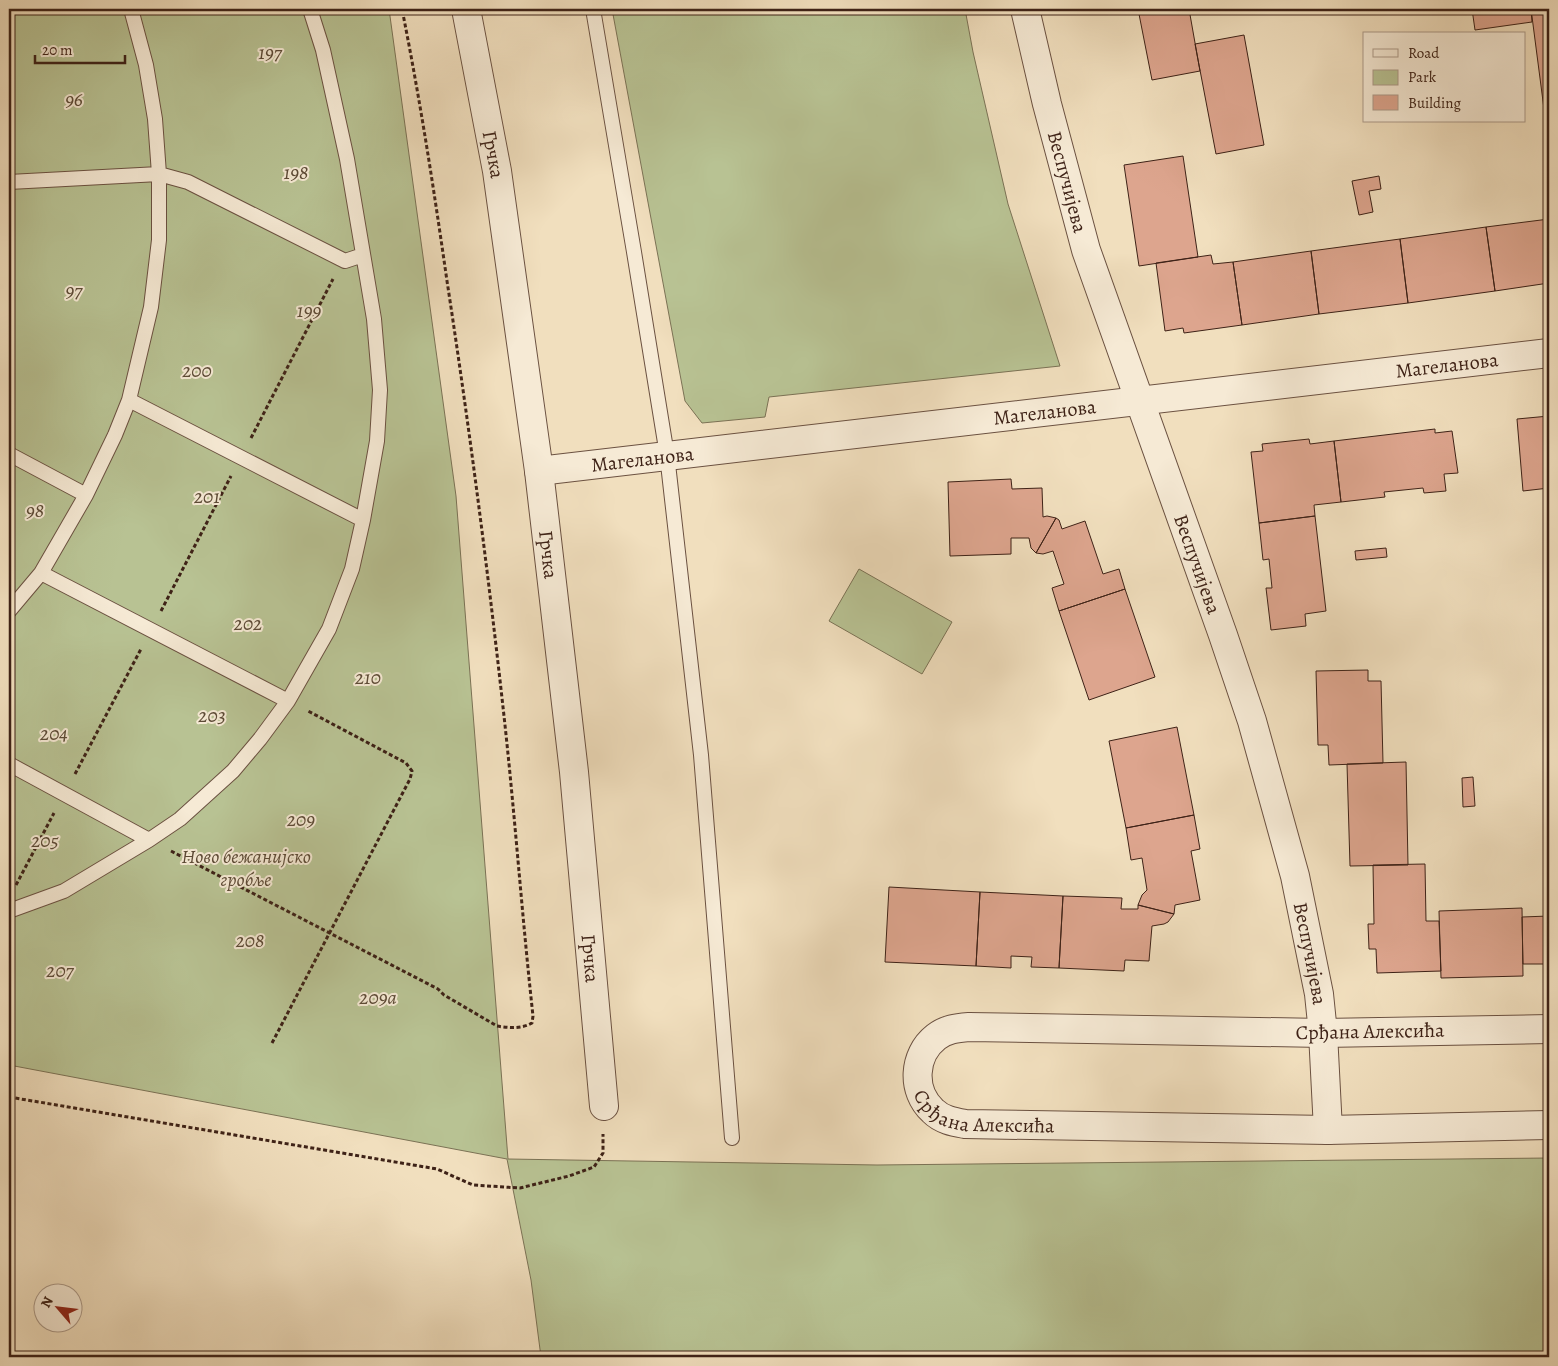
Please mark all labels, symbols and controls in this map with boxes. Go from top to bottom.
scale bar [35,32,125,64]
legend [1363,32,1526,122]
park label: 197 [258,39,283,66]
text: 20 m [42,40,73,60]
text: Road [1408,43,1440,63]
text: Park [1408,67,1437,87]
park label: 96 [65,86,83,113]
text: Building [1408,93,1461,113]
street label: Грчка [476,128,511,181]
street label: Веспучијева [1041,128,1094,236]
park label: 198 [284,159,308,186]
park label: 97 [66,277,83,304]
park label: 199 [297,297,321,324]
street label: Магеланова [1394,346,1500,385]
park label: 200 [181,357,212,384]
street label: Магеланова [992,393,1098,432]
street label: Магеланова [590,440,696,479]
park label: 201 [193,483,220,510]
park label: 98 [26,497,44,524]
street label: Веспучијева [1167,511,1228,619]
street label: Грчка [532,529,565,581]
park label: 202 [233,610,262,637]
park label: 210 [354,664,381,691]
park label: 203 [197,702,226,729]
park label: 204 [39,720,68,747]
park label: 209 [286,806,315,833]
park label: 205 [30,827,60,854]
park label: Ново бежанијско гробље [181,843,311,893]
street label: Веспучијева [1287,900,1333,1007]
park label: 208 [235,927,264,954]
street label: Грчка [575,933,606,984]
park label: 207 [45,957,75,984]
park label: 209a [358,984,397,1011]
street label: Срђана Алексића [1295,1017,1445,1046]
street label: Срђана Алексића [907,1085,1055,1139]
north arrow [32,1284,82,1334]
text: N [36,1293,58,1311]

